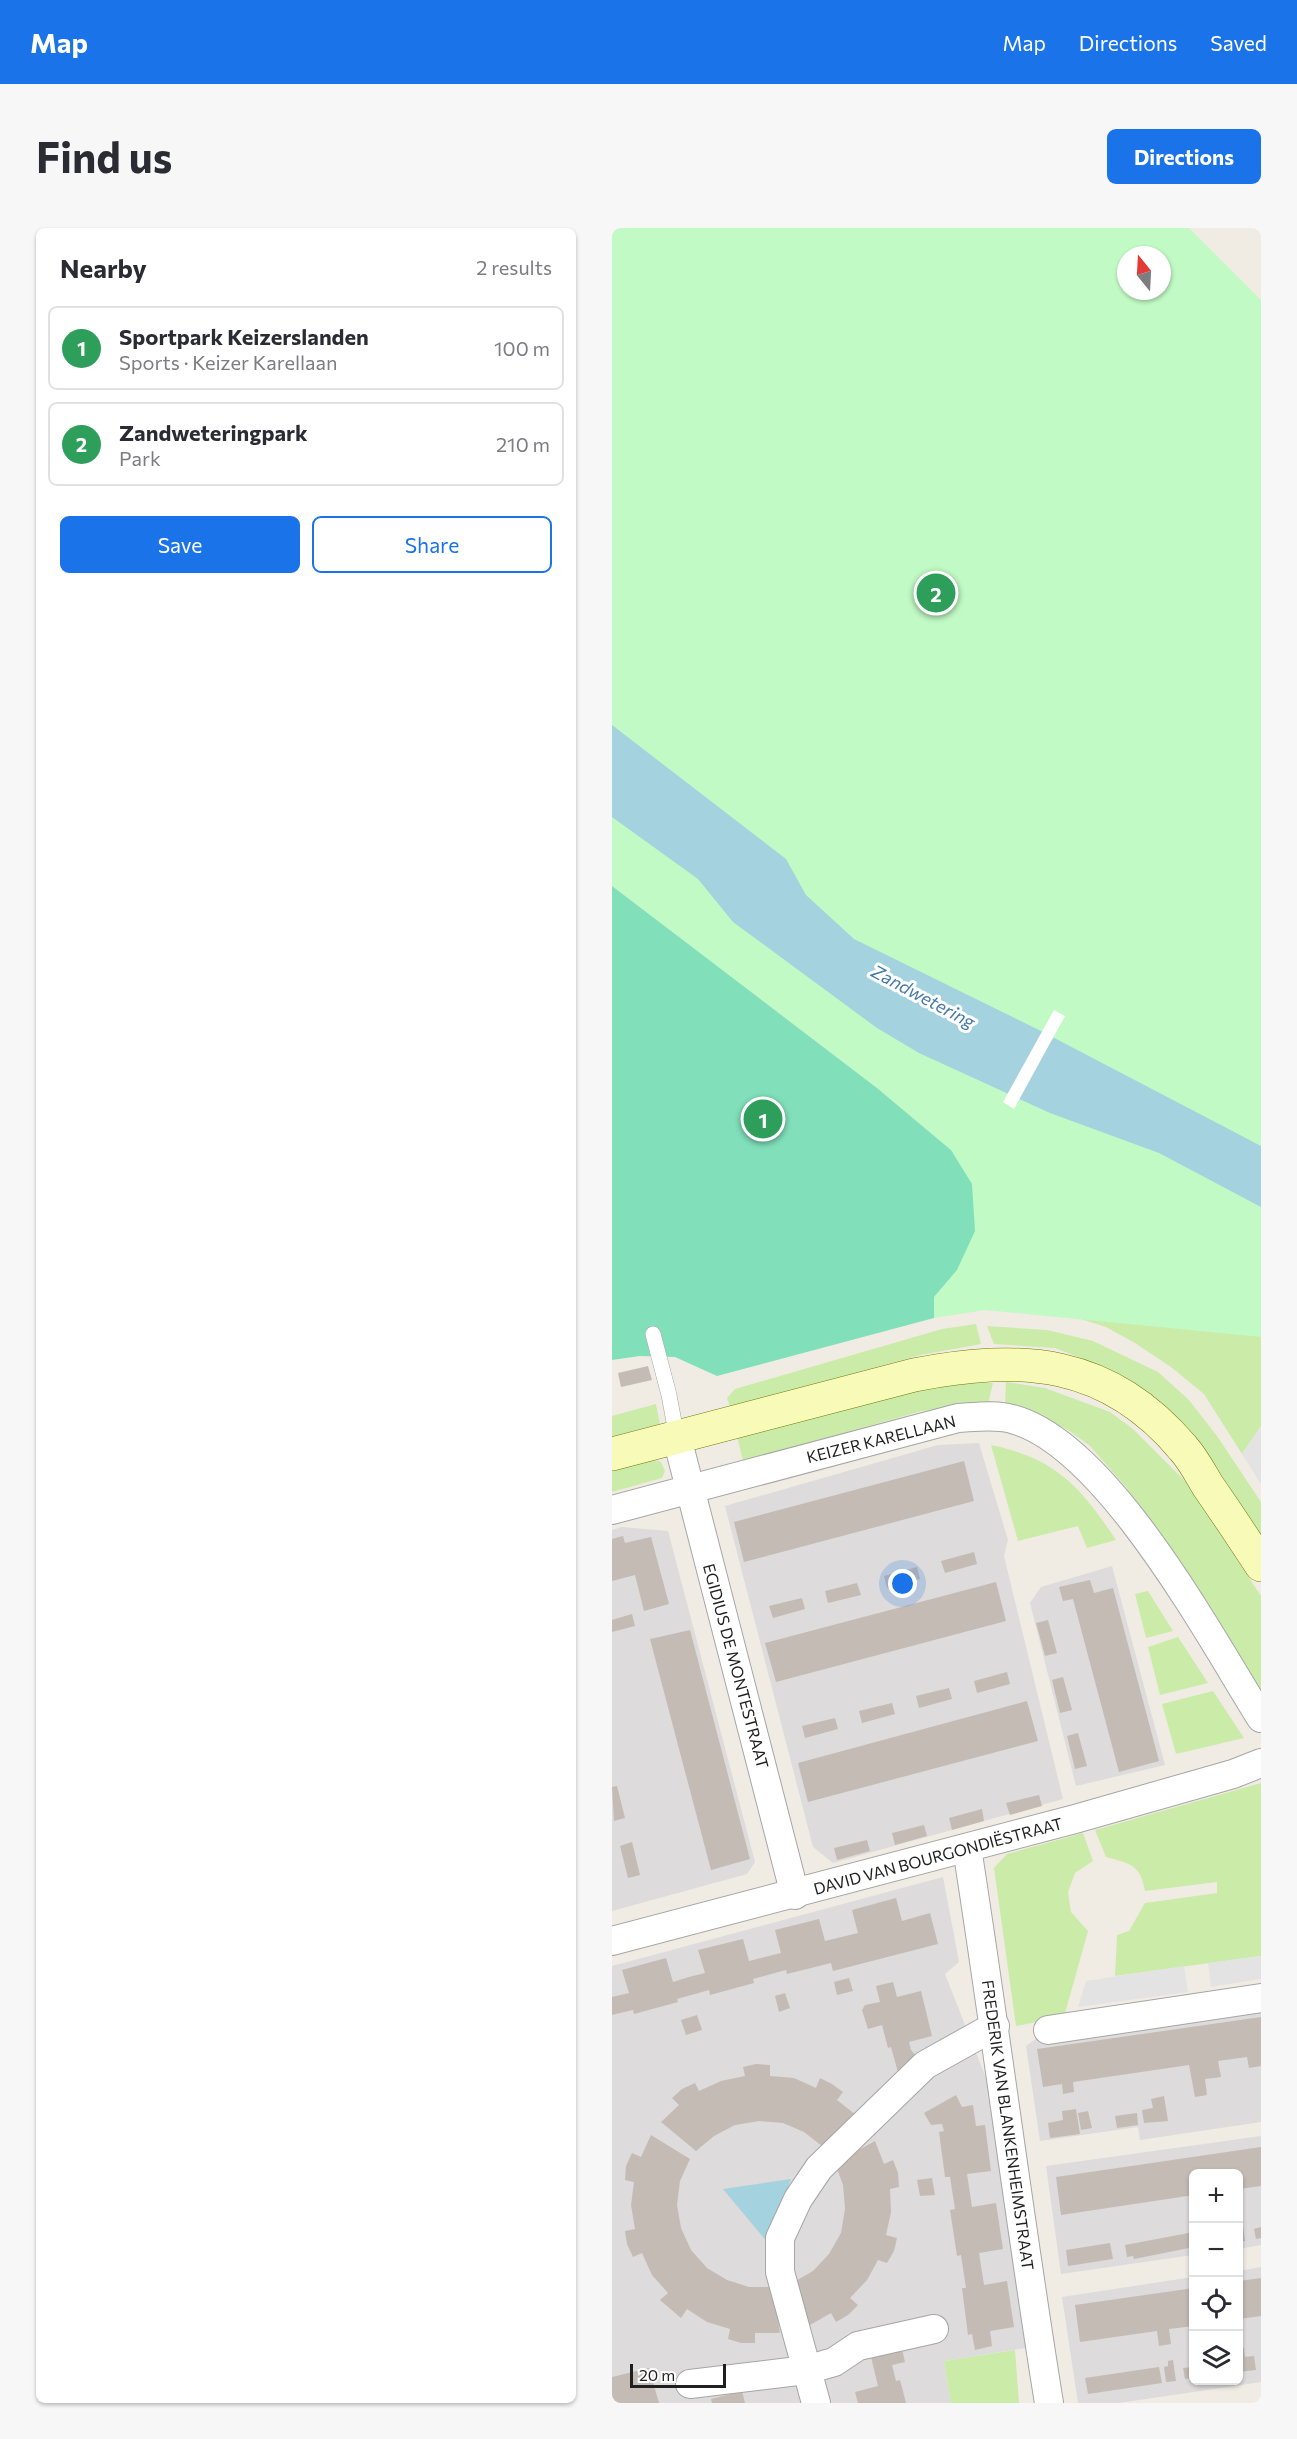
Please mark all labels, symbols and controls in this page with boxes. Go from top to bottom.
text: Map [30,25,88,59]
text: Map [1003,30,1046,55]
text: Directions [1079,30,1177,55]
text: Saved [1210,30,1267,55]
button: Directions [1107,129,1261,184]
text: Find us [36,130,172,182]
north arrow [1117,246,1171,300]
text: Nearby [60,252,147,283]
text: 2 results [476,255,552,279]
text: Sportpark Keizerslanden [119,323,369,350]
text: 1 [77,336,86,360]
text: 100 m [494,336,550,360]
text: Sports · Keizer Karellaan [119,350,337,374]
text: Zandweteringpark [119,419,308,446]
text: 2 [76,432,87,456]
text: 210 m [496,432,550,456]
text: Park [119,446,161,470]
button: Save [60,516,300,573]
button: Share [312,516,552,573]
pin: 2 [916,570,956,616]
water label: Zandwetering [867,959,980,1033]
pin: 1 [744,1096,782,1142]
street label: KEIZER KARELLAAN [804,1411,957,1466]
street label: EGIDIUS DE MONTESTRAAT [700,1561,773,1770]
your location [888,1569,917,1598]
street label: DAVID VAN BOURGONDIËSTRAAT [811,1813,1064,1898]
street label: FREDERIK VAN BLANKENHEIMSTRAAT [979,1979,1038,2271]
map controls [1189,2169,1243,2385]
button: + [1189,2169,1243,2223]
button: − [1189,2223,1243,2277]
button: locate [1189,2277,1243,2331]
button: layers [1189,2331,1243,2385]
scale bar [630,2361,726,2388]
text: 20 m [639,2365,675,2384]

